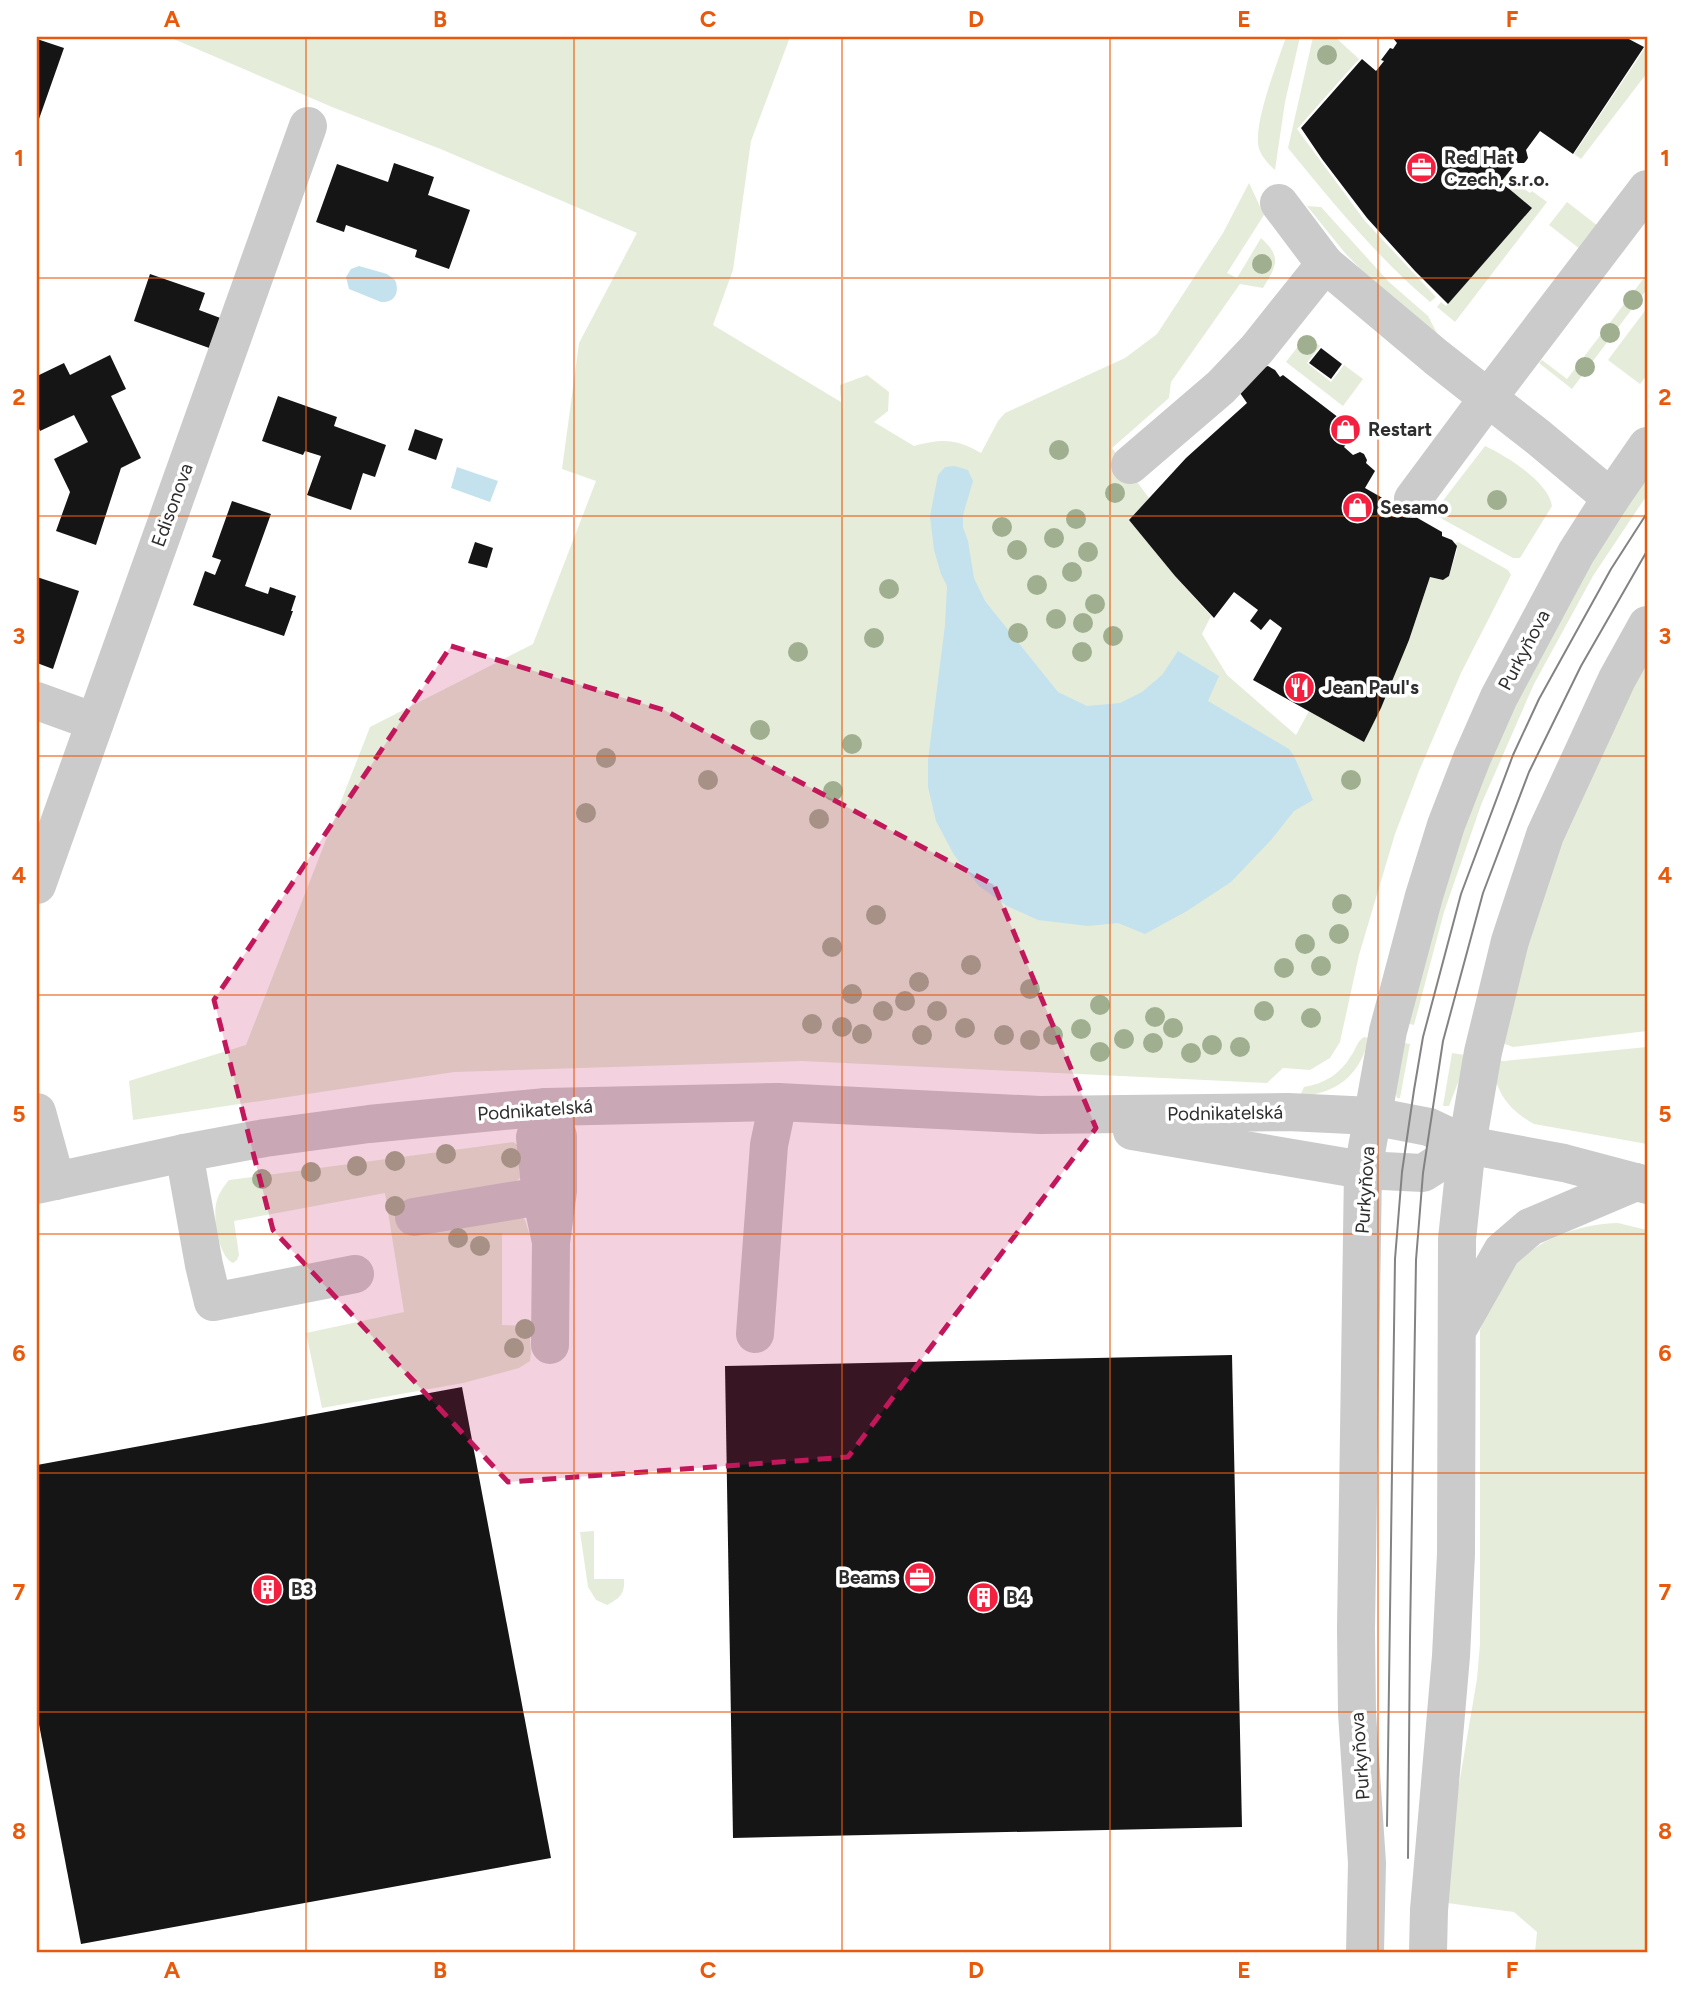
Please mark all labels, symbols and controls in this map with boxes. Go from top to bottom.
text: A [164,5,181,33]
text: B [433,5,447,33]
text: C [700,5,717,33]
text: D [968,5,984,33]
text: E [1237,5,1251,33]
text: F [1506,5,1519,33]
text: 1 [14,144,24,172]
text: 1 [1660,144,1670,172]
place label: Red Hat Czech, s.r.o. [1444,146,1549,191]
office icon: Red Hat Czech, s.r.o. [1404,151,1438,185]
text: 2 [12,383,26,411]
text: 2 [1658,383,1672,411]
shop icon: Restart [1328,412,1362,446]
place label: Restart [1368,418,1432,441]
street label: Edisonova [146,460,198,550]
shop icon: Sesamo [1340,490,1374,524]
place label: Sesamo [1380,496,1449,519]
street label: Purkyňova [1493,606,1555,694]
text: 3 [13,622,25,650]
text: 3 [1659,622,1671,650]
restaurant icon: Jean Paul's [1282,670,1316,704]
place label: Jean Paul's [1322,676,1419,699]
text: 4 [12,861,26,889]
text: 4 [1658,861,1672,889]
street label: Podnikatelská [476,1094,594,1126]
text: 5 [12,1100,26,1128]
street label: Podnikatelská [1167,1100,1283,1126]
text: 5 [1658,1100,1672,1128]
street label: Purkyňova [1350,1145,1380,1235]
text: 6 [12,1339,26,1367]
text: 6 [1658,1339,1672,1367]
office icon: Beams [902,1560,936,1594]
place label: Beams [838,1566,896,1589]
building icon: B3 [251,1572,285,1606]
text: 7 [13,1578,26,1606]
place label: B3 [291,1578,313,1601]
text: 7 [1659,1578,1672,1606]
building icon: B4 [966,1580,1000,1614]
place label: B4 [1006,1586,1030,1609]
street label: Purkyňova [1345,1711,1375,1801]
text: 8 [12,1817,26,1845]
text: 8 [1658,1817,1672,1845]
text: A [164,1956,181,1984]
text: B [433,1956,447,1984]
text: C [700,1956,717,1984]
text: D [968,1956,984,1984]
text: E [1237,1956,1251,1984]
text: F [1506,1956,1519,1984]

